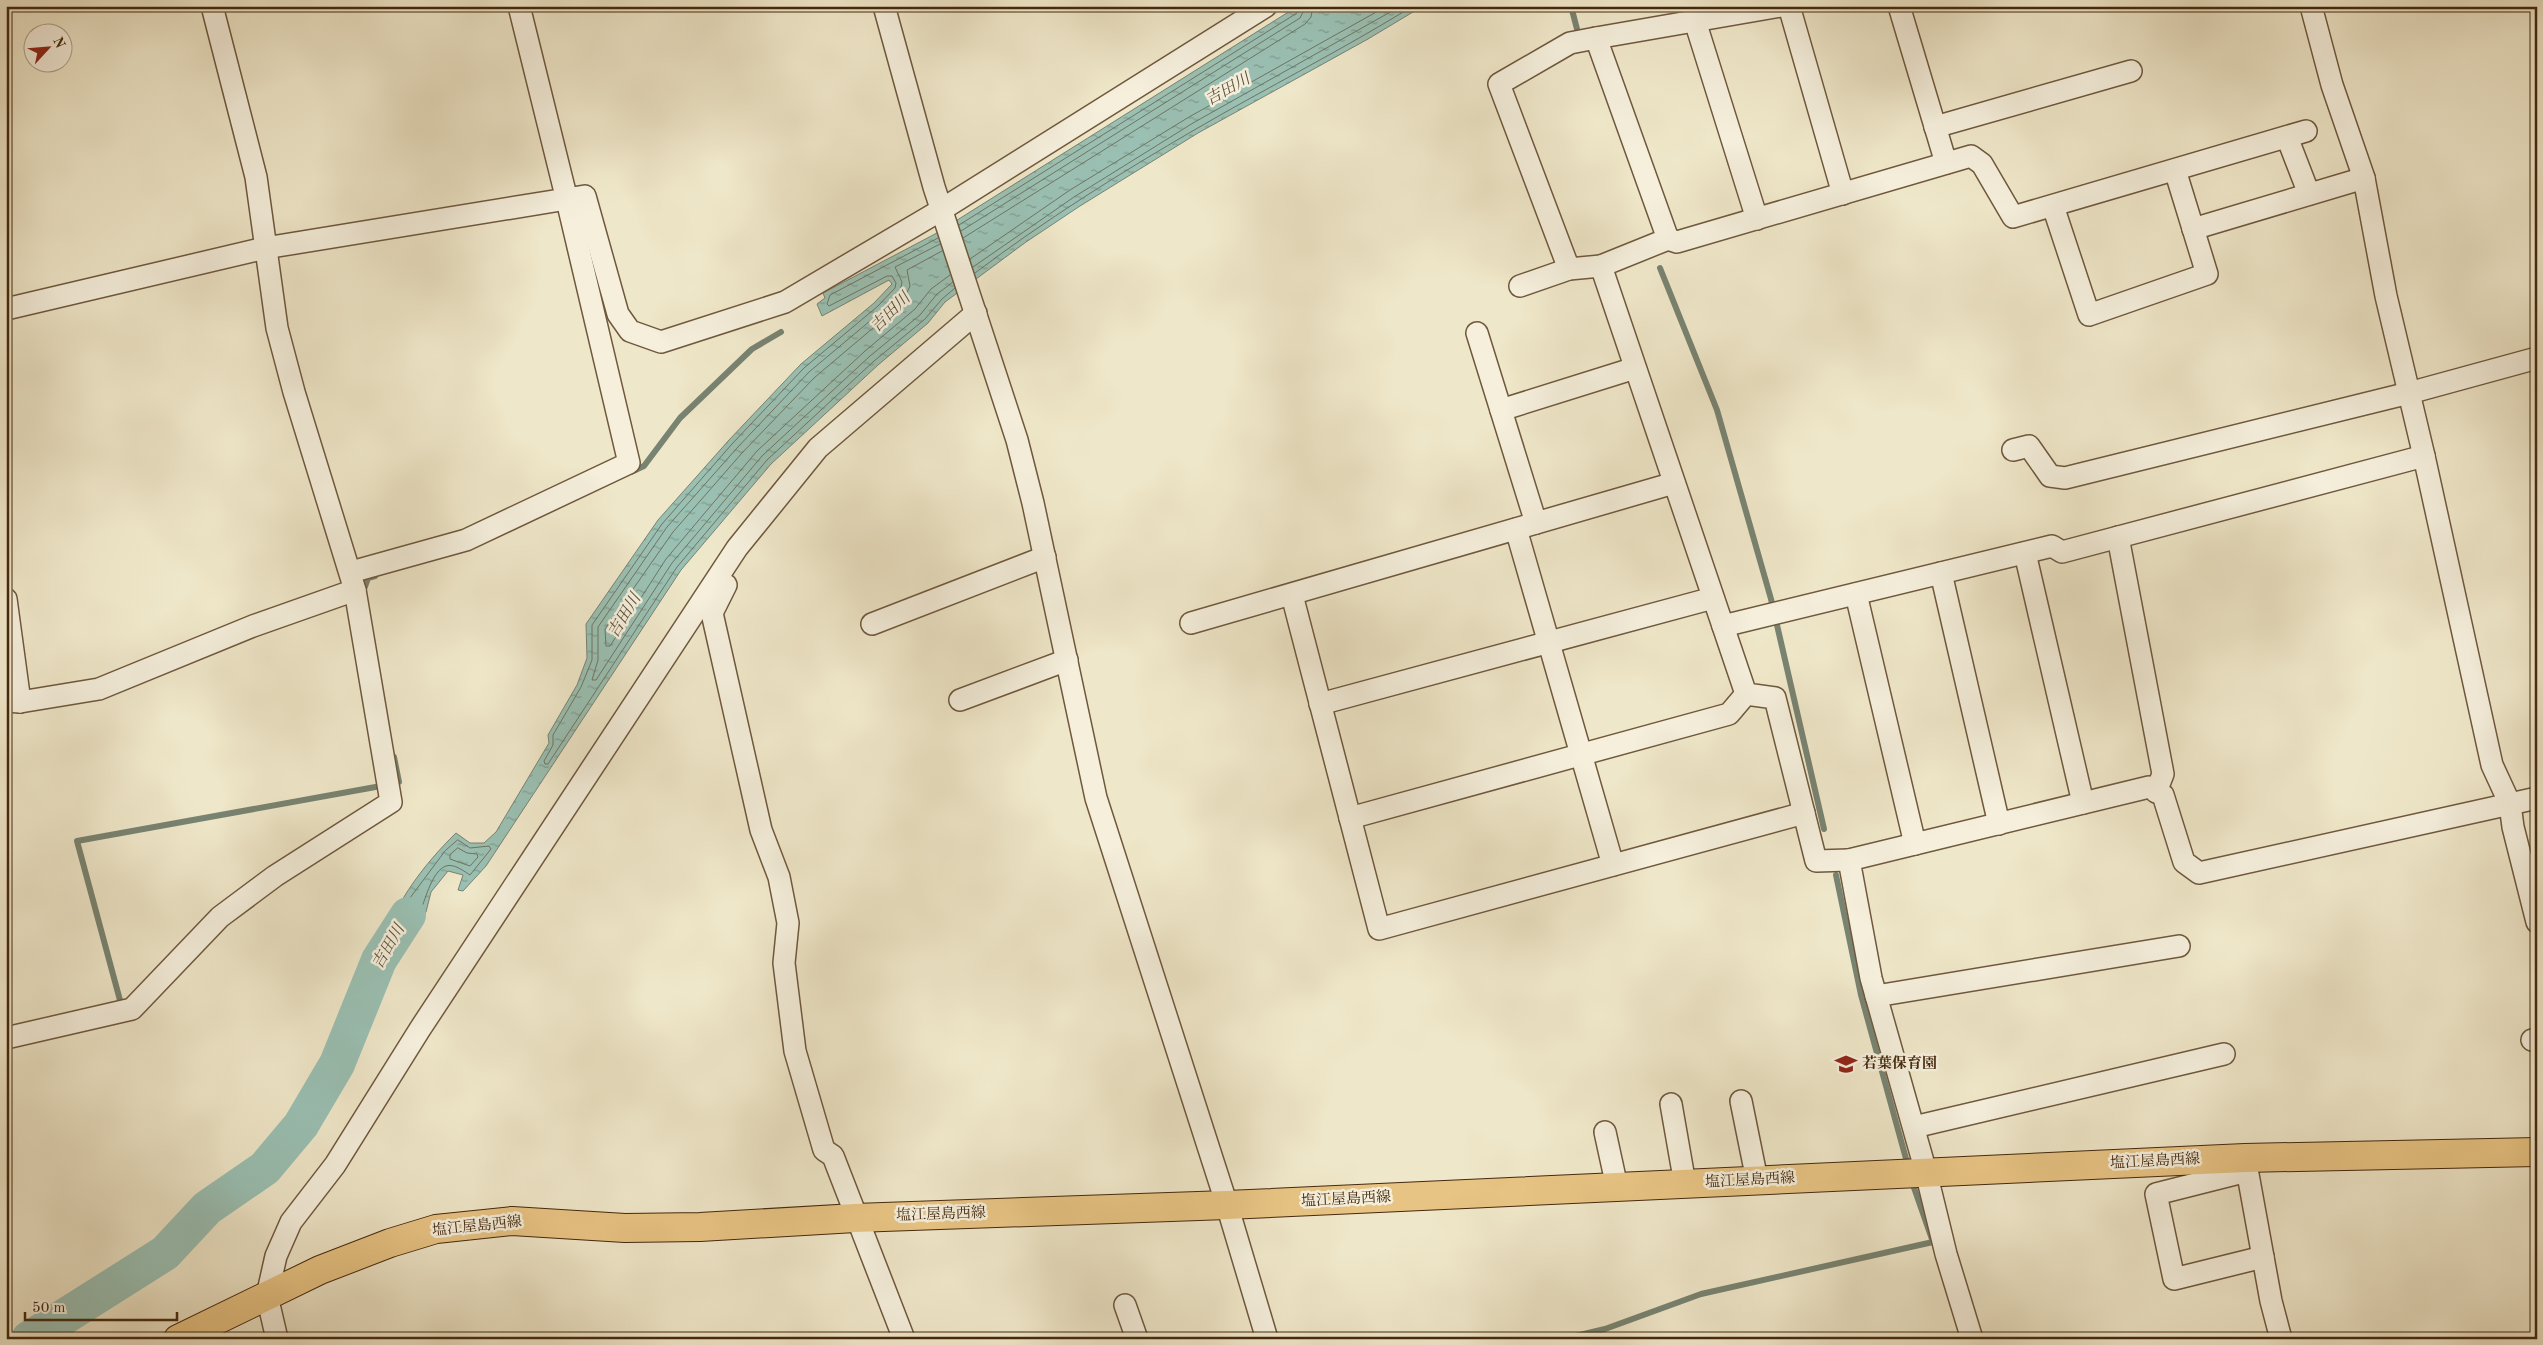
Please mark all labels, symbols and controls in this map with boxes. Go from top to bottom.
north arrow [22,22,72,72]
text: N [50,35,68,51]
water label: 吉田川 [1202,69,1255,109]
water label: 吉田川 [867,288,915,336]
water label: 吉田川 [604,589,645,641]
water label: 吉田川 [368,919,409,972]
school or university icon: 若葉保育園 [1833,1051,1859,1077]
place label: 若葉保育園 [1862,1055,1937,1072]
street label: 塩江屋島西線 [2110,1150,2200,1172]
street label: 塩江屋島西線 [1705,1169,1795,1191]
street label: 塩江屋島西線 [1301,1188,1391,1210]
street label: 塩江屋島西線 [896,1204,986,1224]
street label: 塩江屋島西線 [431,1213,523,1239]
scale bar [25,1290,178,1322]
text: 50 m [32,1301,66,1316]

